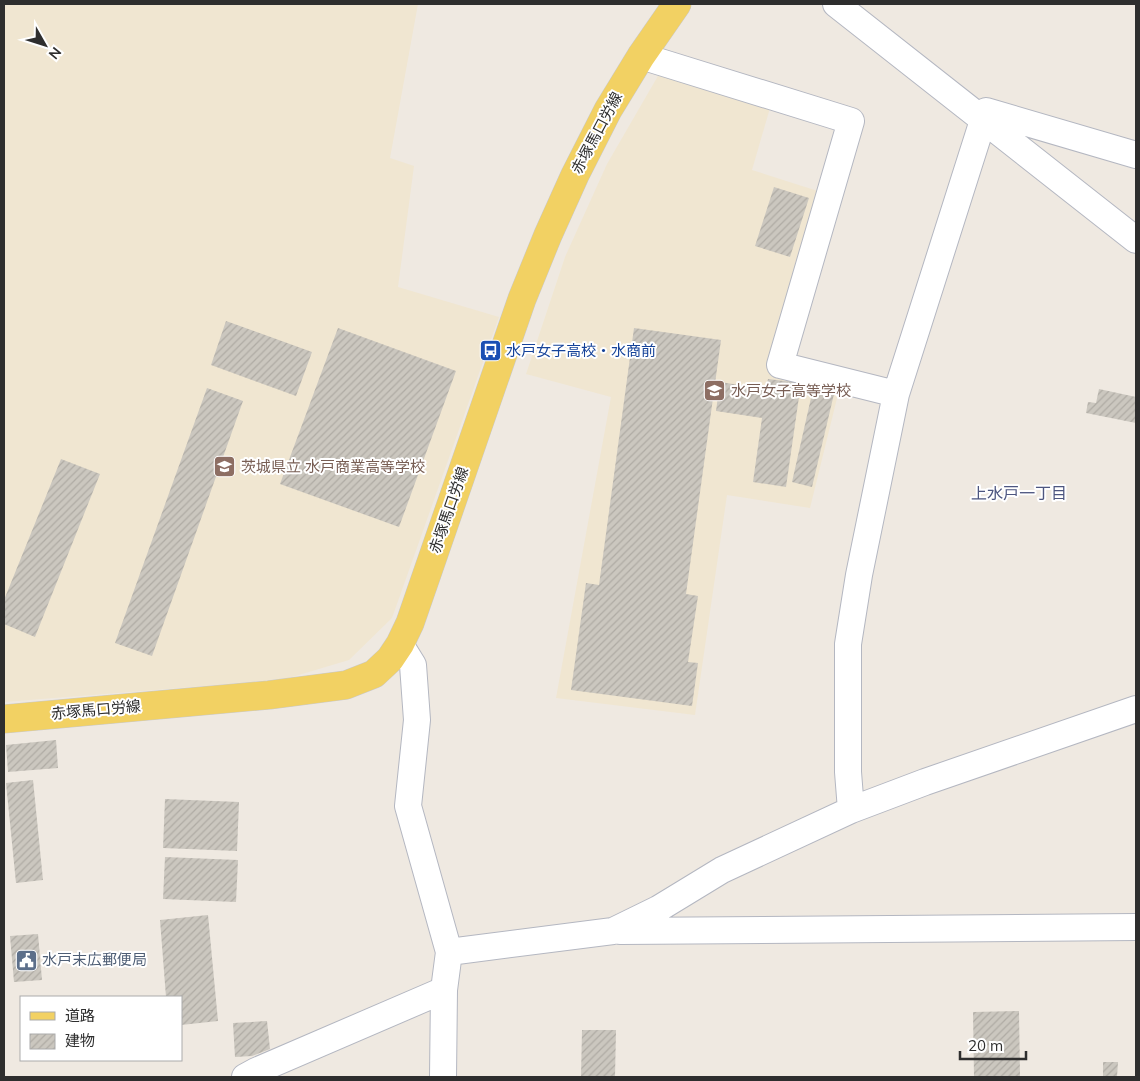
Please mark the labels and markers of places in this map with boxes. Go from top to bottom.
bus stop icon: 水戸女子高校・水商前 [478,339,502,363]
place label: 水戸女子高校・水商前 [506,341,656,360]
school or university icon: 水戸女子高等学校 [703,379,727,403]
place label: 水戸女子高等学校 [731,381,851,400]
school or university icon: 茨城県立 水戸商業高等学校 [213,455,237,479]
place label: 茨城県立 水戸商業高等学校 [241,457,425,476]
public building icon: 水戸末広郵便局 [14,948,38,972]
place label: 水戸末広郵便局 [42,950,147,969]

